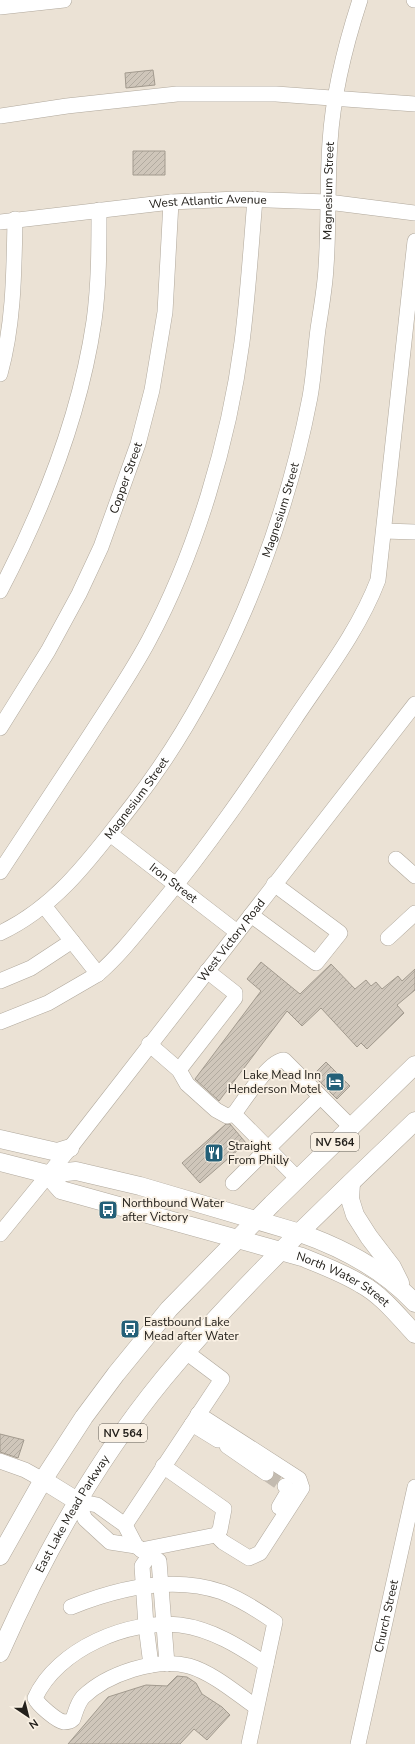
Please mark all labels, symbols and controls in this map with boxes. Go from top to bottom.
street label: Magnesium Street [319,140,338,240]
street label: West Atlantic Avenue [148,191,267,213]
street label: Copper Street [106,439,146,516]
street label: Magnesium Street [258,460,303,559]
street label: Magnesium Street [101,753,173,842]
street label: Iron Street [146,859,201,907]
street label: West Victory Road [194,895,269,985]
place label: Lake Mead Inn Henderson Motel [228,1067,321,1097]
hotel icon: Lake Mead Inn Henderson Motel [324,1071,346,1093]
road number: NV 564 [311,1133,359,1151]
place label: Straight From Philly [228,1138,290,1168]
restaurant icon: Straight From Philly [203,1142,225,1164]
place label: Northbound Water after Victory [122,1195,225,1225]
bus stop icon: Northbound Water after Victory [97,1199,119,1221]
street label: North Water Street [295,1248,394,1311]
place label: Eastbound Lake Mead after Water [144,1314,239,1344]
bus stop icon: Eastbound Lake Mead after Water [119,1318,141,1340]
road number: NV 564 [99,1424,147,1442]
street label: East Lake Mead Parkway [32,1451,113,1575]
street label: Church Street [371,1577,402,1654]
north arrow [8,1696,48,1736]
text: N [26,1715,41,1732]

